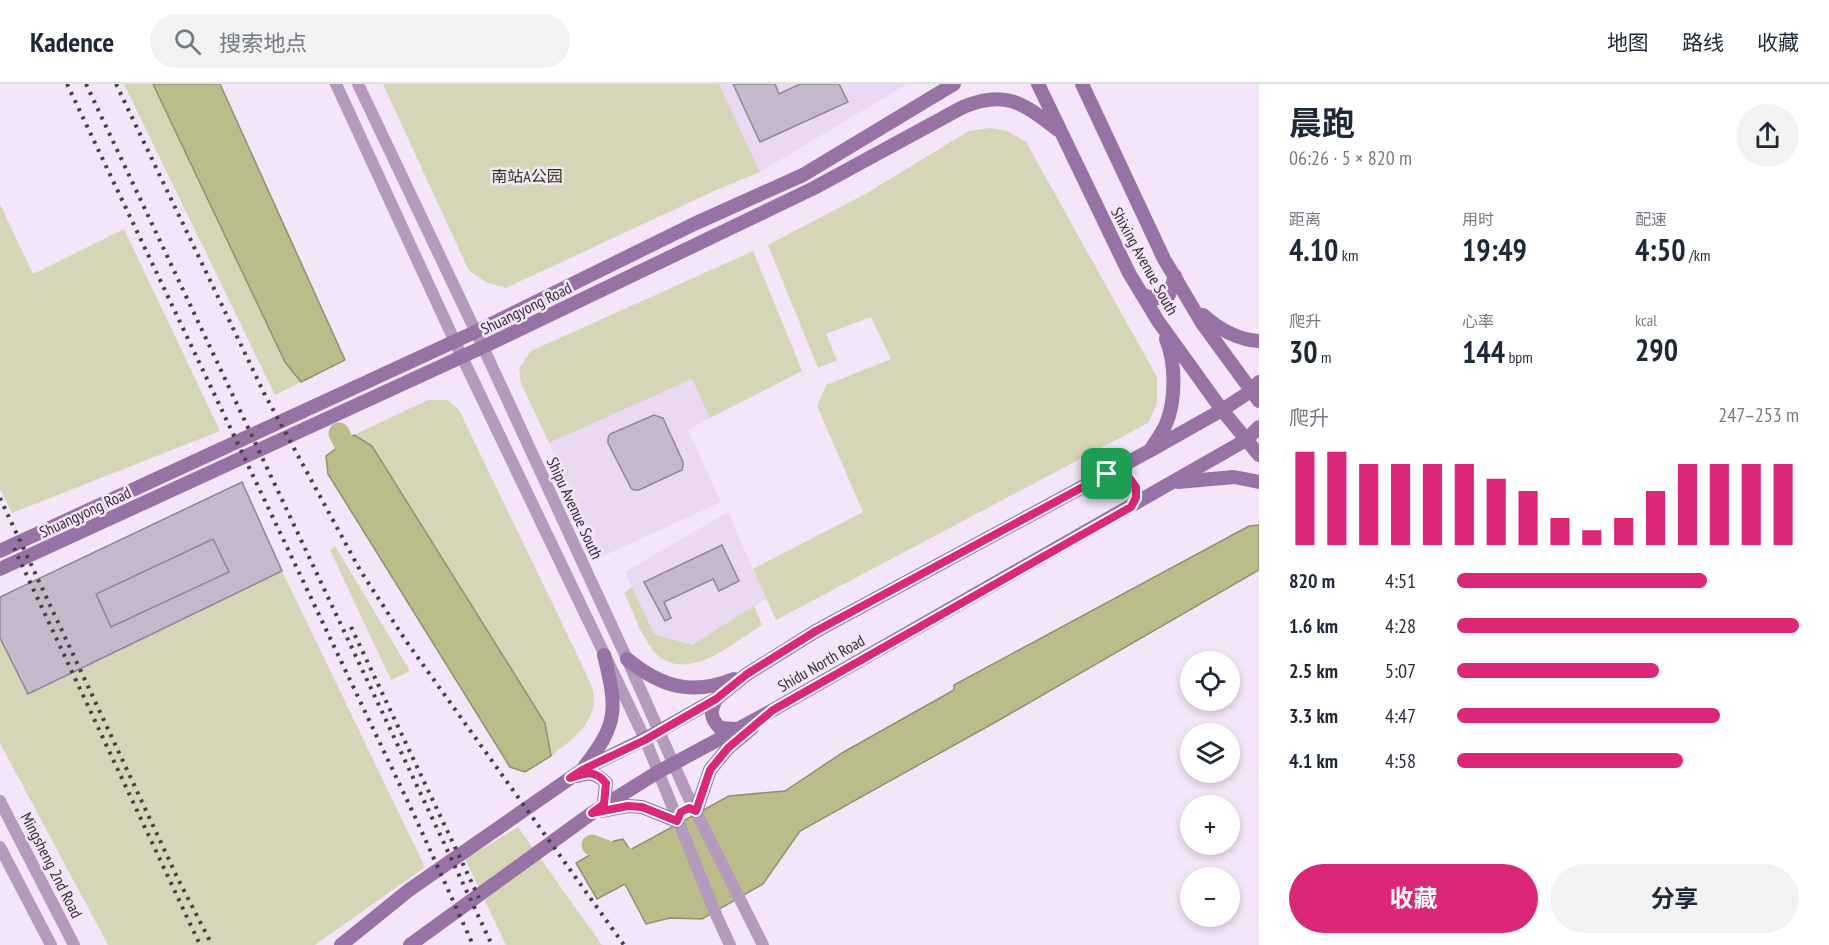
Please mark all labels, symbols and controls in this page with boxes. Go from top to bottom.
search box [150,14,570,68]
text: Kadence [30,23,114,60]
icon: search [171,25,204,58]
text: 搜索地点 [219,29,307,57]
text: 地图 [1607,29,1649,56]
text: 路线 [1682,29,1724,56]
text: 收藏 [1757,29,1799,56]
text: 晨跑 [1289,101,1355,144]
button: share [1736,104,1799,167]
text: 06:26 · 5 × 820 m [1289,145,1412,171]
park label: 南站A公园 [491,166,563,186]
street label: Shixing Avenue South [1107,204,1183,318]
text: 距离 [1289,209,1321,229]
text: 用时 [1462,209,1494,229]
text: 配速 [1635,209,1667,229]
text: 4.10 [1289,230,1338,269]
text: 19:49 [1462,230,1527,269]
text: 4:50 [1635,230,1686,269]
text: km [1338,245,1358,265]
text: /km [1686,245,1710,265]
street label: Shuangyong Road [477,277,575,339]
text: kcal [1635,310,1657,330]
text: 爬升 [1289,311,1321,331]
text: 心率 [1462,311,1494,331]
text: 290 [1635,330,1678,369]
text: 30 [1289,332,1318,371]
text: 144 [1462,332,1505,371]
text: m [1318,347,1332,367]
text: bpm [1505,347,1533,367]
text: 247–253 m [1718,402,1799,428]
text: 爬升 [1289,405,1329,431]
pin [1081,448,1132,499]
street label: Shipu Avenue South [543,454,607,562]
icon: arrive [1090,457,1123,490]
street label: Shuangyong Road [36,482,134,542]
text: 820 m [1289,568,1335,594]
text: 4:51 [1385,568,1416,594]
text: 1.6 km [1289,613,1338,639]
text: 4:28 [1385,613,1416,639]
street label: Shidu North Road [774,630,868,696]
map controls [1180,651,1240,927]
button: locate [1180,651,1240,711]
text: 2.5 km [1289,658,1338,684]
text: 5:07 [1385,658,1416,684]
text: 3.3 km [1289,703,1338,729]
text: 4:47 [1385,703,1416,729]
button: layers [1180,723,1240,783]
text: 4.1 km [1289,748,1338,774]
text: 4:58 [1385,748,1416,774]
button: + [1180,795,1240,855]
street label: Mingsheng 2nd Road [17,809,87,921]
button: 收藏 [1289,864,1538,933]
button: 分享 [1550,864,1799,933]
button: − [1180,867,1240,927]

